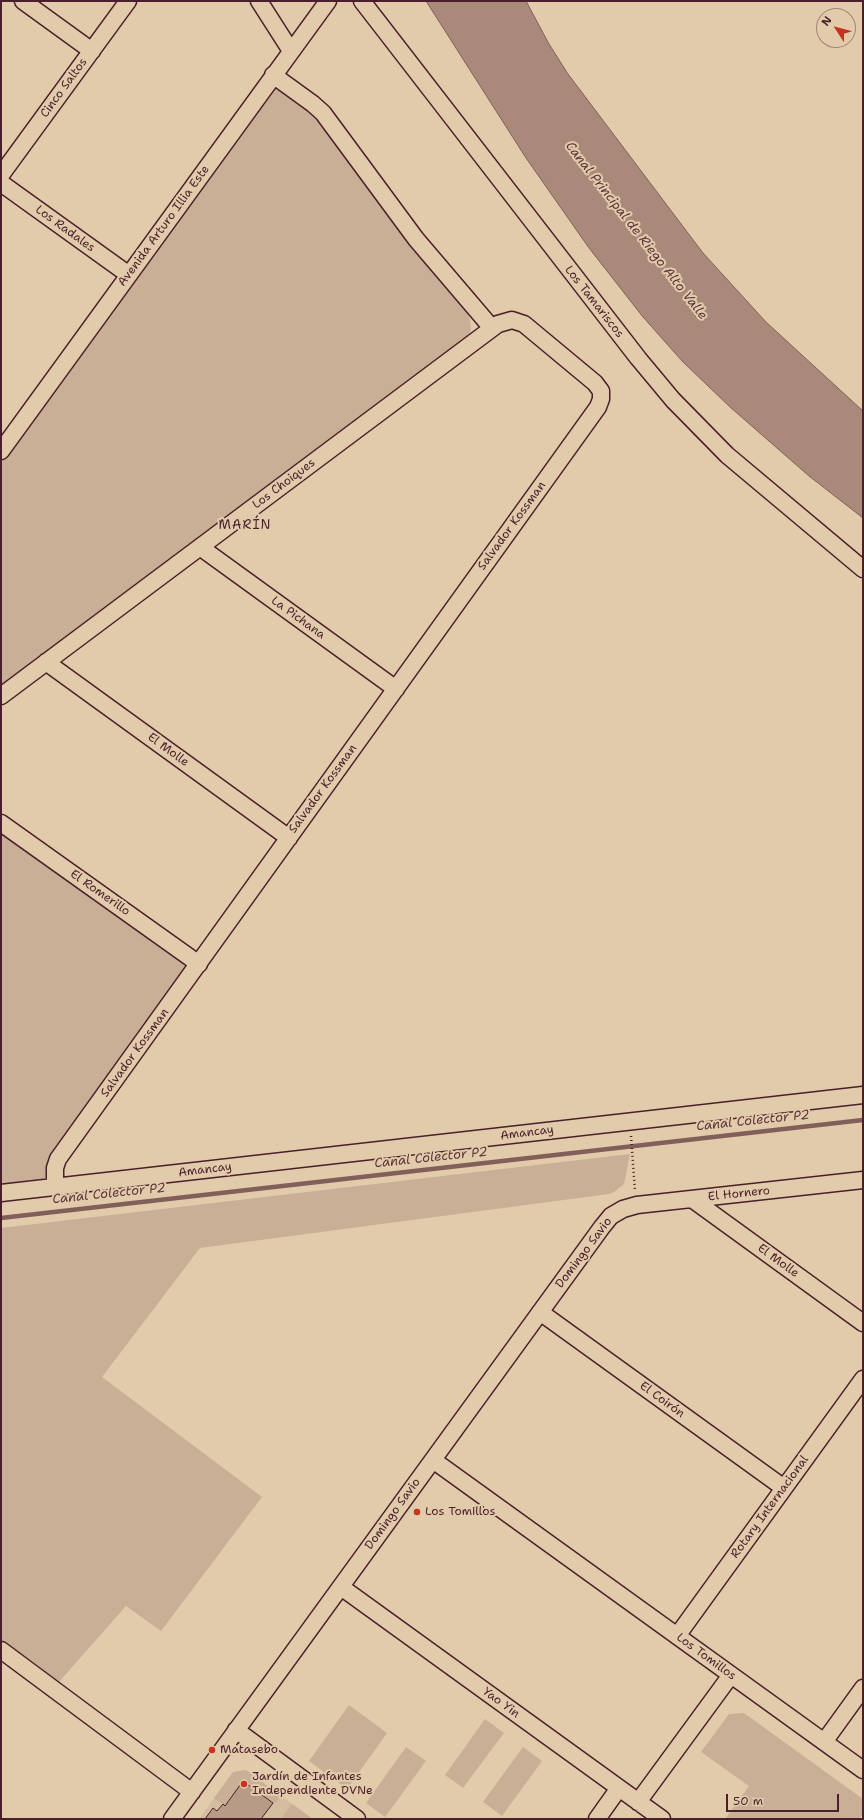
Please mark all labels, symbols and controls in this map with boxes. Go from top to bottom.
north arrow [816,8,856,48]
text: N [818,13,835,29]
street label: Cinco Saltos [38,55,90,121]
water label: Canal Principal de Riego Alto Valle [562,139,710,323]
street label: Avenida Arturo Illia Este [115,163,213,289]
street label: Los Radales [32,203,98,255]
street label: Los Tamariscos [561,263,627,341]
street label: Los Choiques [250,456,318,512]
street label: Salvador Kossman [475,479,549,573]
district label: MARÍN [218,518,272,534]
street label: La Pichana [268,594,328,642]
street label: El Molle [145,730,191,770]
street label: Salvador Kossman [286,742,360,836]
street label: El Romerillo [67,867,133,919]
street label: Salvador Kossman [98,1006,172,1100]
water label: Canal Colector P2 [696,1107,810,1135]
street label: Amancay [499,1123,555,1143]
water label: Canal Colector P2 [374,1144,488,1172]
street label: Amancay [177,1160,233,1180]
water label: Canal Colector P2 [52,1180,166,1208]
street label: El Hornero [707,1184,771,1204]
street label: Domingo Savio [553,1215,615,1291]
street label: El Molle [755,1241,801,1281]
street label: El Coirón [637,1379,687,1421]
street label: Rotary Internacional [728,1453,812,1561]
street label: Domingo Savio [362,1475,424,1553]
place label: Los Tomillos [425,1505,495,1519]
marker: Los Tomillos [412,1507,422,1517]
street label: Los Tomillos [673,1631,739,1683]
street label: Yao Yin [480,1685,522,1721]
place label: Matasebo [220,1743,278,1757]
marker: Matasebo [207,1745,217,1755]
place label: Jardín de Infantes Independiente DVNe [252,1770,373,1798]
marker: Jardín de Infantes Independiente DVNe [239,1779,249,1789]
scale bar [728,1786,841,1812]
text: 50 m [733,1793,763,1809]

